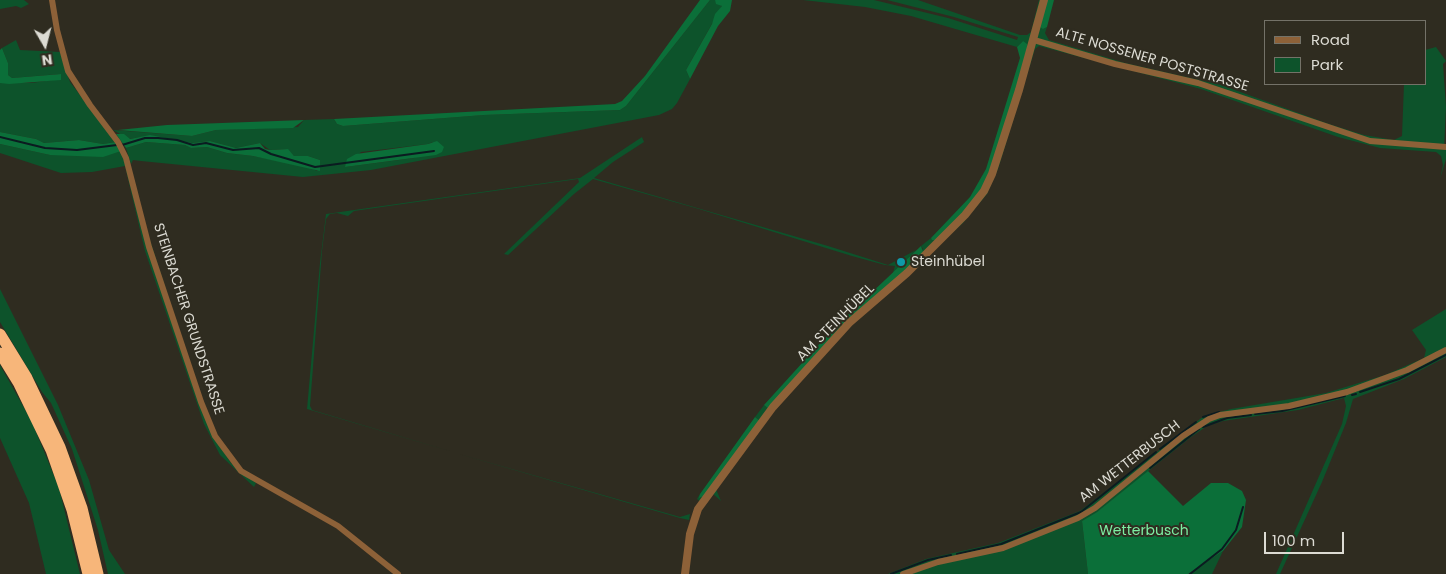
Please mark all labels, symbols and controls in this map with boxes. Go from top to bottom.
north arrow [20,20,70,70]
legend [1264,20,1426,85]
street label: ALTE NOSSENER POSTSTRASSE [1054,24,1250,96]
text: Road [1311,29,1350,50]
text: N [40,49,54,70]
text: Park [1311,54,1343,75]
street label: STEINBACHER GRUNDSTRASSE [149,221,227,417]
place label: Steinhübel [911,254,985,270]
marker: Steinhübel [895,256,907,268]
street label: AM STEINHÜBEL [794,281,878,365]
street label: AM WETTERBUSCH [1076,417,1184,507]
scale bar [1266,522,1346,554]
park label: Wetterbusch [1099,523,1189,539]
text: 100 m [1272,530,1315,551]

